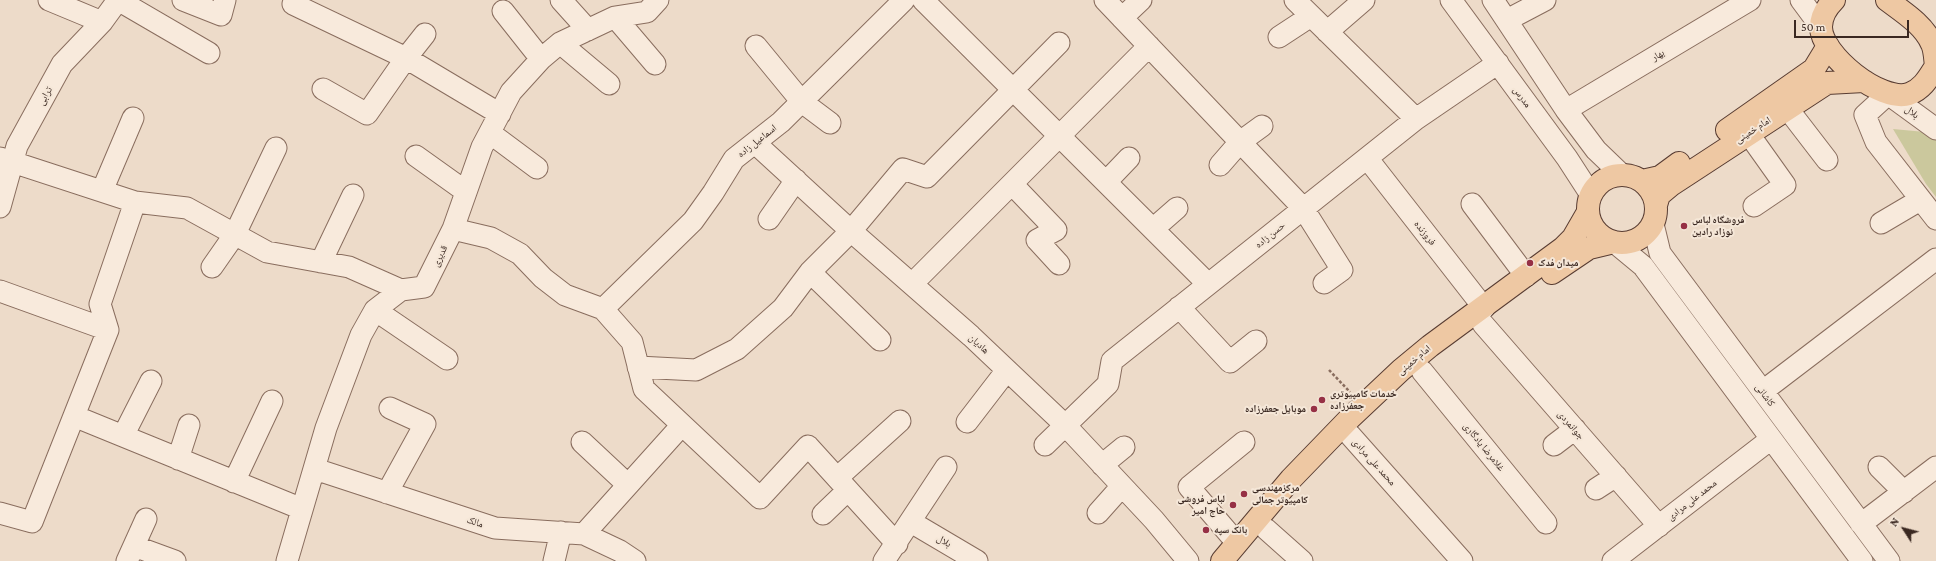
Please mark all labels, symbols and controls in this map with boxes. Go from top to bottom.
scale bar [1796,12,1911,38]
text: 50 m [1801,20,1825,34]
street label: بهار [1649,47,1667,63]
street label: مدرس [1510,84,1534,110]
street label: ترابی [35,85,55,107]
street label: بلال [1902,103,1922,121]
street label: امام خمینی [1733,114,1773,146]
street label: اسماعیل زاده [735,122,779,160]
place label: فروشگاه لباس نوزاد رادین [1692,214,1744,238]
street label: فروزنده [1412,218,1438,248]
street label: حسن زاده [1253,219,1287,251]
marker: فروشگاه لباس نوزاد رادین [1679,221,1689,231]
street label: قدیری [430,243,450,269]
place label: میدان فدک [1538,257,1579,269]
marker: میدان فدک [1525,258,1535,268]
street label: هادیان [966,332,992,356]
street label: امام خمینی [1395,343,1433,377]
street label: کاشانی [1753,381,1777,409]
place label: خدمات کامپیوتری جعفرزاده [1330,388,1397,412]
marker: خدمات کامپیوتری جعفرزاده [1317,395,1327,405]
place label: موبایل جعفرزاده [1245,403,1306,415]
marker: موبایل جعفرزاده [1309,404,1319,414]
street label: جوانمردی [1555,408,1587,442]
street label: غلامرضا یادگاری [1461,420,1507,474]
street label: محمد علی مرادی [1350,436,1398,488]
street label: محمد علی مرادی [1665,477,1719,523]
place label: مرکزمهندسی کامپیوتر جمالی [1252,482,1308,506]
marker: مرکزمهندسی کامپیوتر جمالی [1239,489,1249,499]
place label: لباس فروشی حاج امیر [1177,493,1225,516]
marker: لباس فروشی حاج امیر [1228,500,1238,510]
north arrow [1884,509,1924,549]
street label: مالک [465,514,485,530]
text: N [1887,515,1901,529]
place label: بانک سپه [1214,524,1247,536]
marker: بانک سپه [1201,525,1211,535]
street label: بلال [935,532,953,550]

